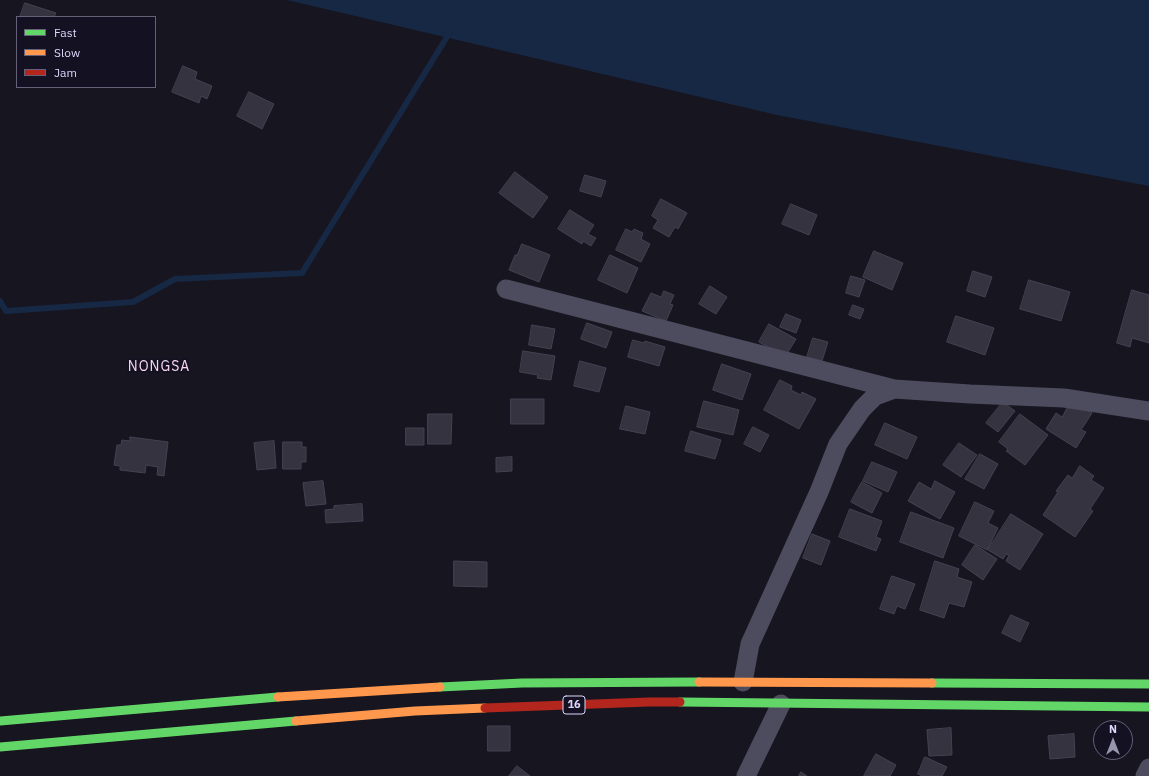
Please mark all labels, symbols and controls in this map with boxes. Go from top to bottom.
legend [16,16,156,88]
text: Fast [54,25,77,40]
text: Slow [54,45,80,60]
text: Jam [54,65,77,80]
district label: NONGSA [128,359,190,375]
road number: 16 [563,696,585,714]
north arrow [1093,720,1133,760]
text: N [1109,722,1117,736]

